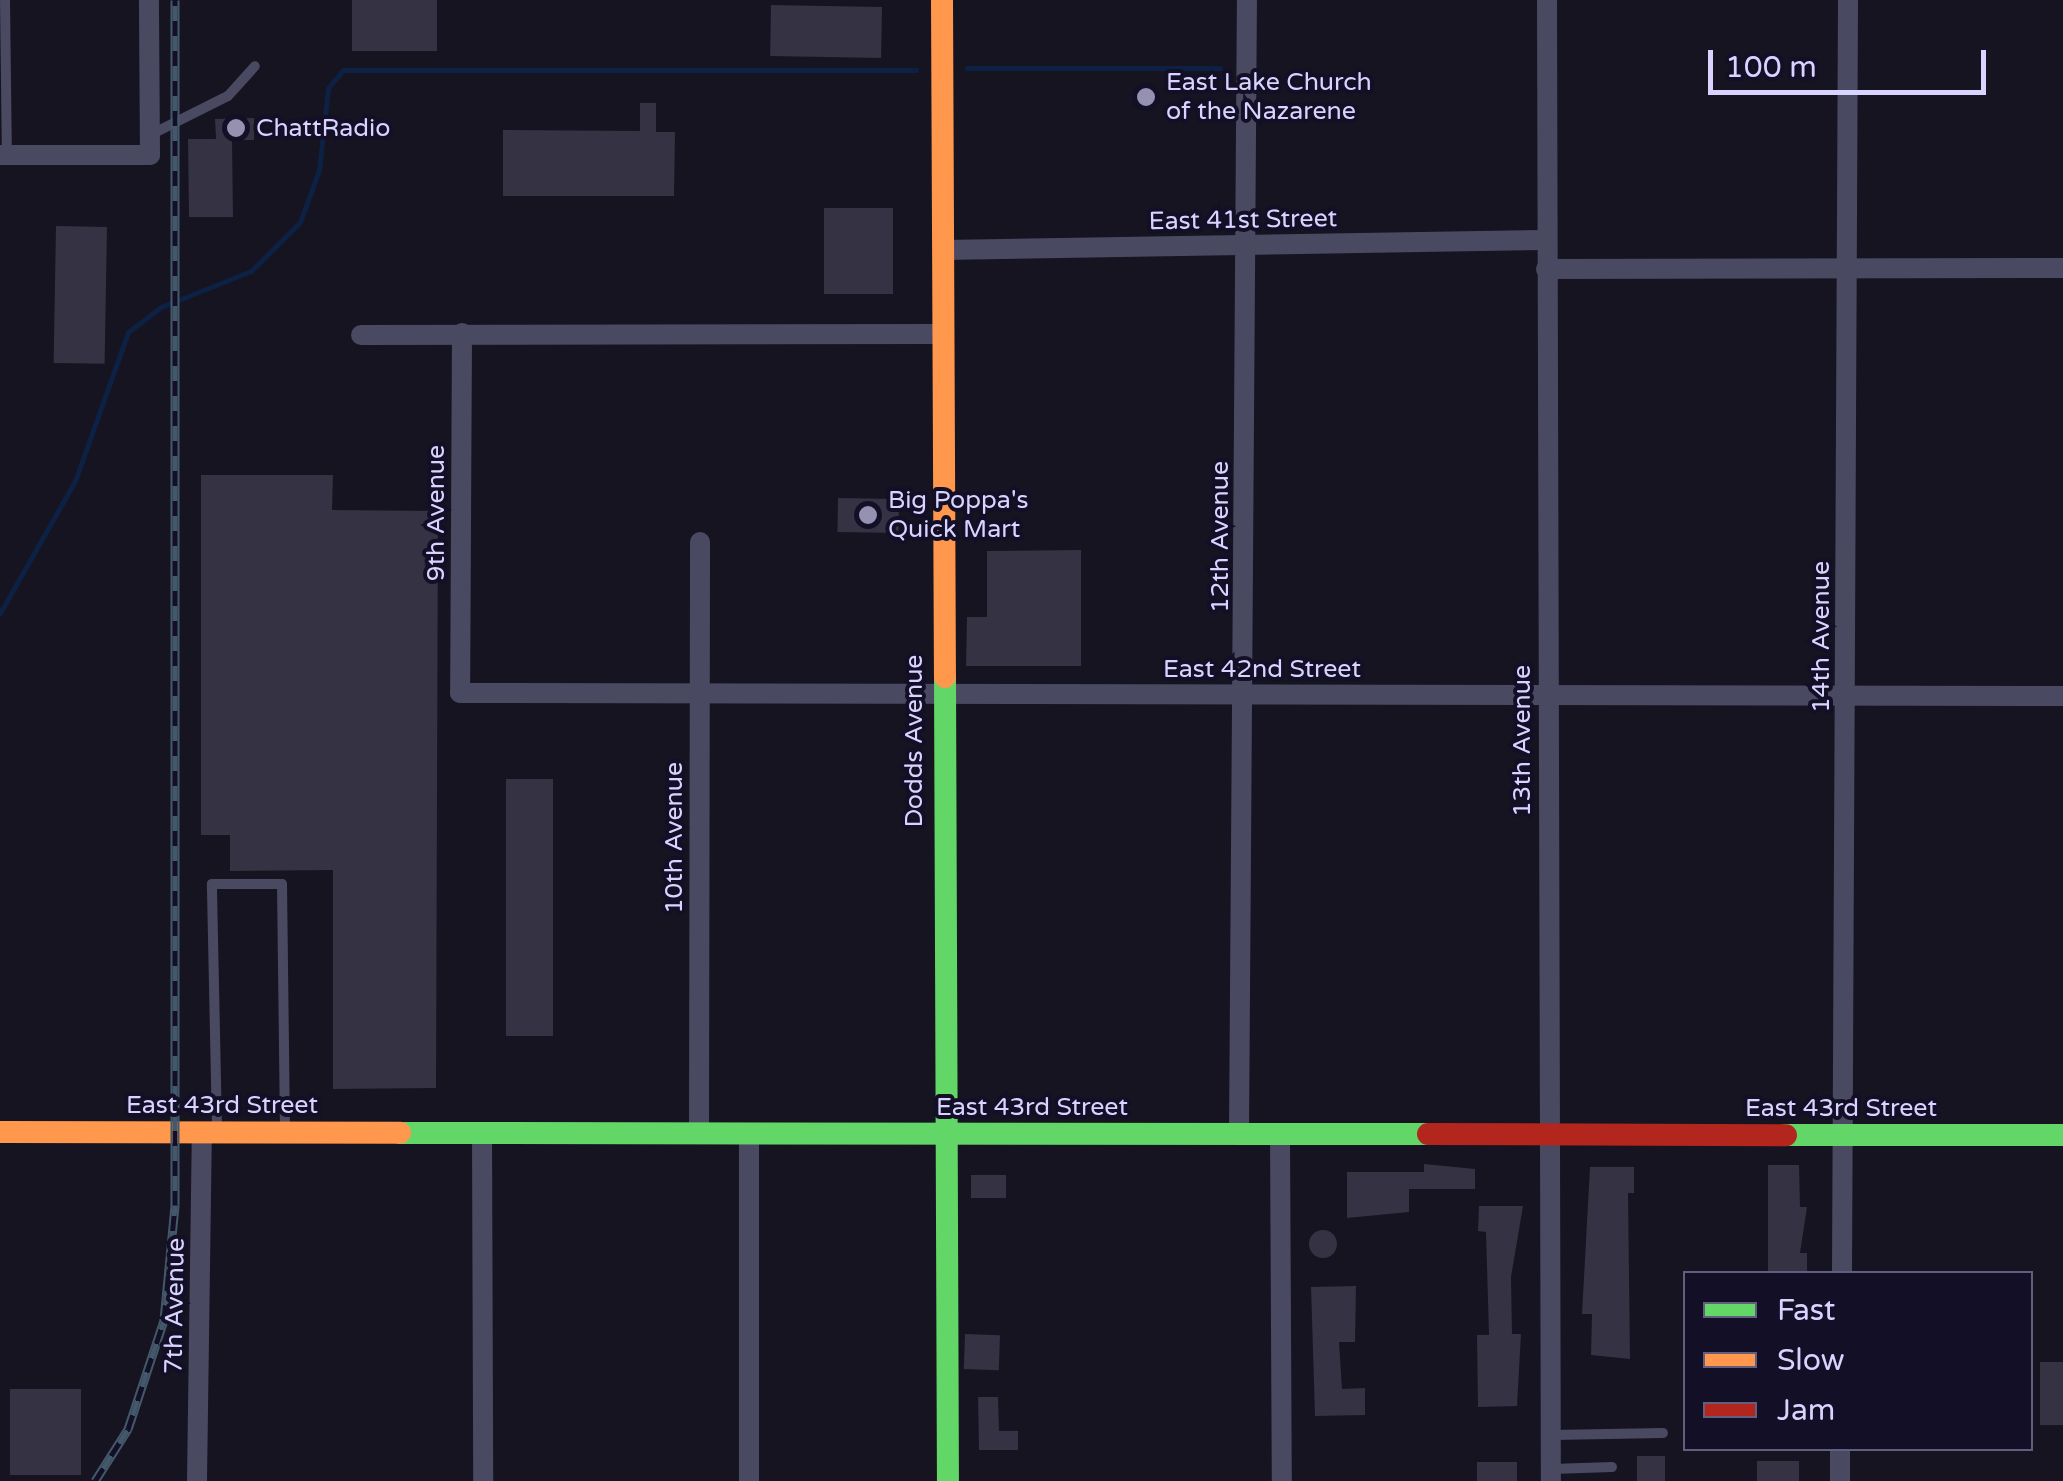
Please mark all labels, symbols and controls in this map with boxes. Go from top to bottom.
scale bar [1713,30,1990,92]
text: 100 m [1725,49,1817,86]
place label: East Lake Church of the Nazarene [1166,68,1372,127]
marker: East Lake Church of the Nazarene [1135,86,1157,108]
place label: ChattRadio [256,113,390,143]
marker: ChattRadio [225,117,247,139]
street label: East 41st Street [1148,203,1338,237]
street label: 9th Avenue [421,445,451,581]
street label: 12th Avenue [1205,461,1235,613]
place label: Big Poppa's Quick Mart [888,486,1028,545]
marker: Big Poppa's Quick Mart [857,504,879,526]
street label: 14th Avenue [1806,561,1836,713]
street label: Dodds Avenue [899,654,929,828]
street label: East 42nd Street [1163,654,1361,684]
street label: 13th Avenue [1507,665,1537,817]
street label: 10th Avenue [659,762,689,914]
street label: East 43rd Street [126,1090,318,1120]
street label: East 43rd Street [936,1092,1128,1122]
street label: East 43rd Street [1745,1093,1937,1123]
street label: 7th Avenue [159,1238,191,1374]
legend [1683,1271,2033,1451]
text: Fast [1777,1292,1836,1329]
text: Slow [1777,1342,1845,1379]
text: Jam [1777,1392,1835,1429]

